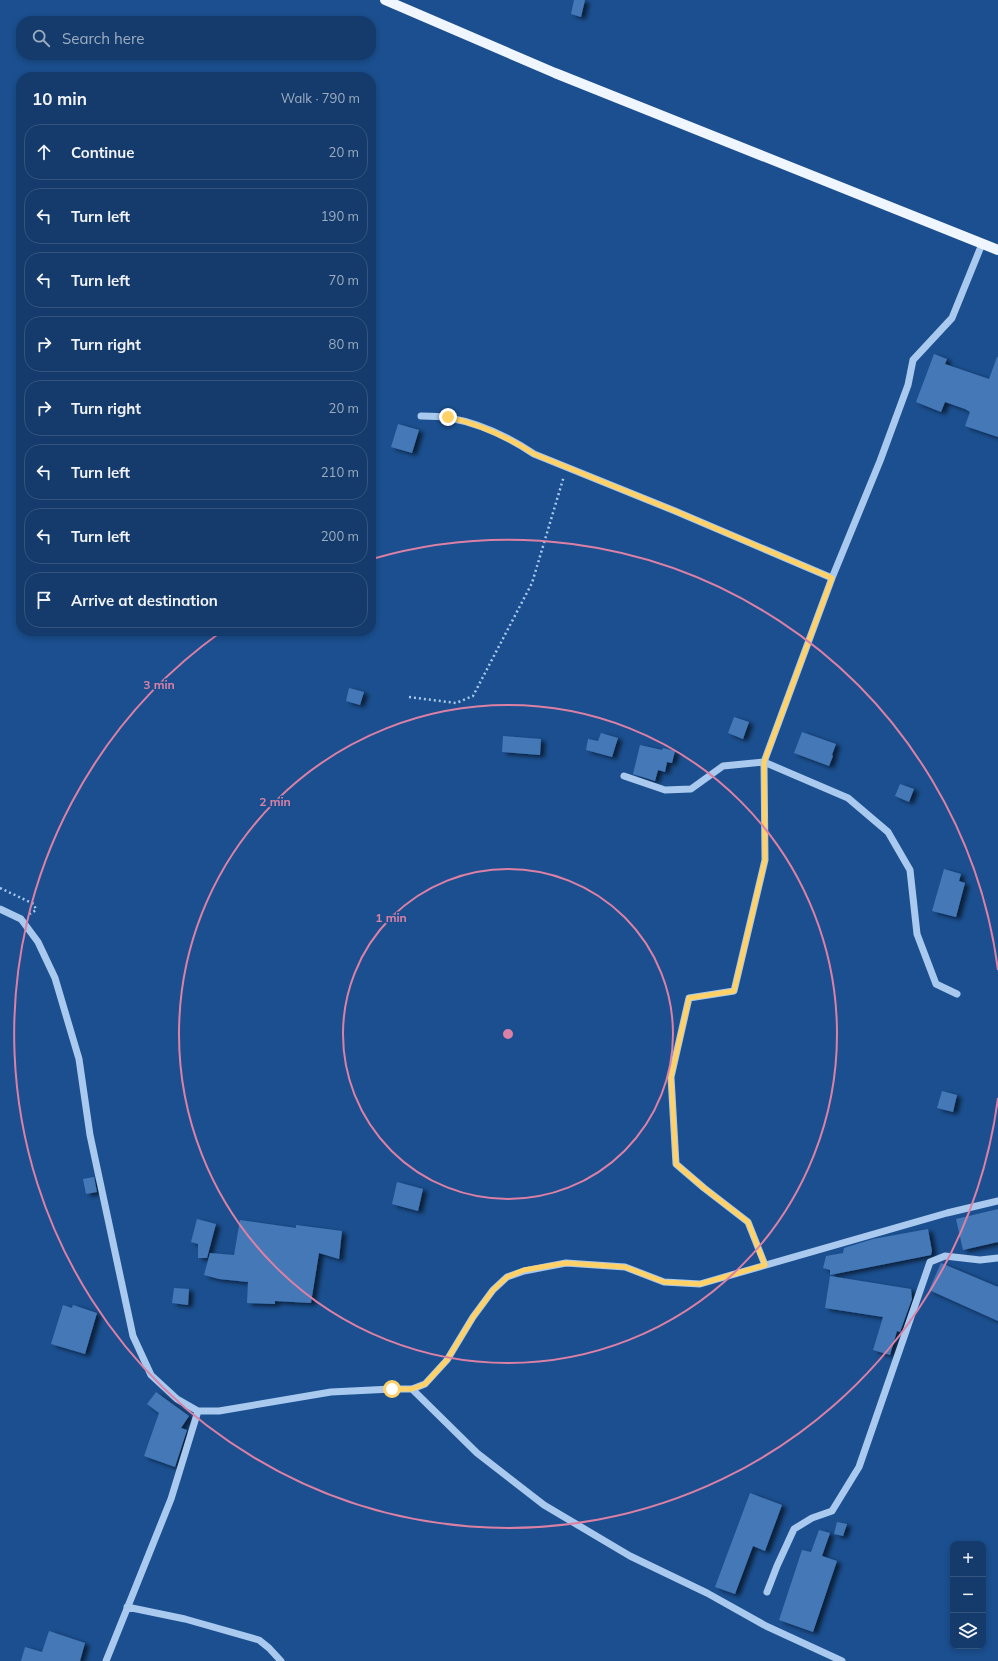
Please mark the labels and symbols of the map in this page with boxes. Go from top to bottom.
route end [439,408,457,426]
text: 3 min [143,677,175,692]
text: 2 min [259,794,291,809]
text: 1 min [375,910,407,925]
centre of rings [501,1027,515,1041]
route start [383,1380,401,1398]

